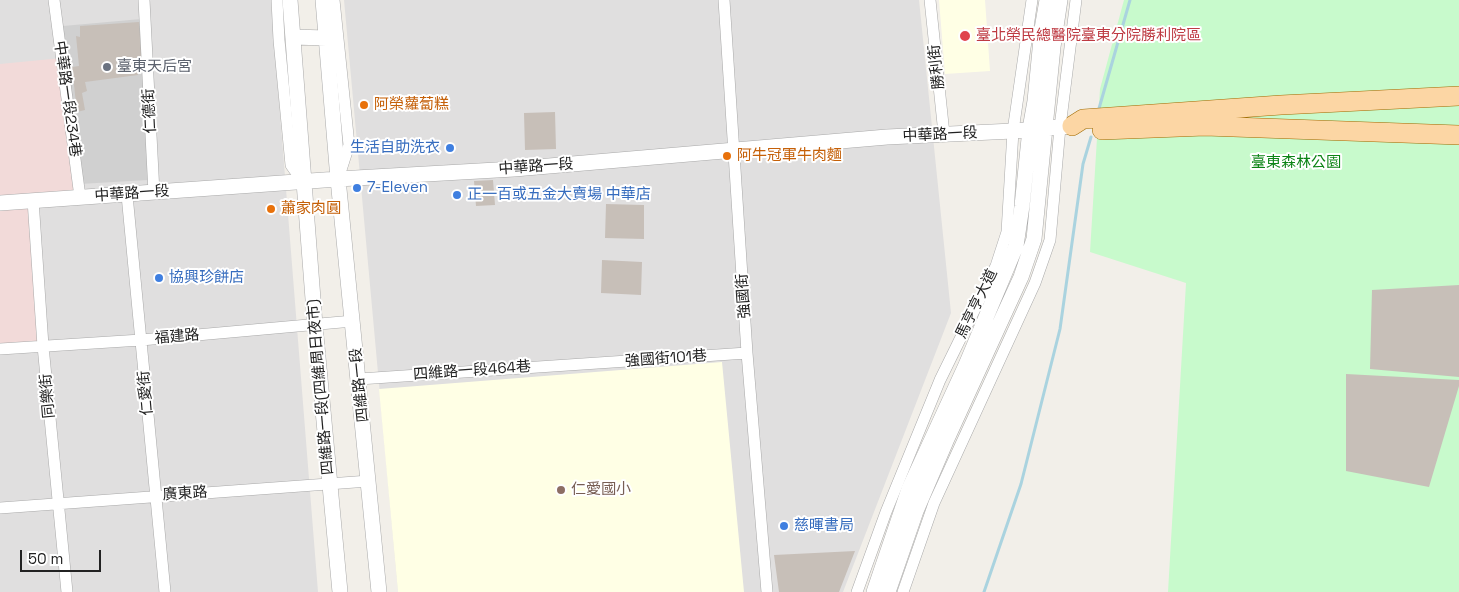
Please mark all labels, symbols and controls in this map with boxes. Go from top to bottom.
place label: 臺北榮民總醫院臺東分院勝利院區 [976,27,1201,45]
marker: 臺北榮民總醫院臺東分院勝利院區 [958,29,972,43]
street label: 中華路一段234巷 [50,40,84,158]
street label: 勝利街 [926,44,948,90]
place label: 臺東天后宮 [117,58,192,76]
marker: 臺東天后宮 [101,61,113,73]
street label: 仁德街 [140,88,160,134]
place label: 阿榮蘿蔔糕 [374,96,449,114]
marker: 阿榮蘿蔔糕 [358,99,370,111]
street label: 中華路一段 [902,124,978,146]
place label: 生活自助洗衣 [350,139,440,157]
marker: 生活自助洗衣 [444,142,456,154]
place label: 阿牛冠軍牛肉麵 [737,147,842,165]
marker: 阿牛冠軍牛肉麵 [721,150,733,162]
park label: 臺東森林公園 [1251,154,1341,172]
street label: 中華路一段 [498,155,574,179]
place label: 7-Eleven [367,179,428,197]
street label: 中華路一段 [94,182,170,206]
marker: 7-Eleven [351,182,363,194]
place label: 正一百或五金大賣場 中華店 [467,186,651,204]
marker: 正一百或五金大賣場 中華店 [451,189,463,201]
place label: 蕭家肉圓 [281,200,341,218]
marker: 蕭家肉圓 [265,203,277,215]
street label: 馬亨亨大道 [952,266,1002,342]
place label: 協興珍餅店 [169,269,244,287]
marker: 協興珍餅店 [153,272,165,284]
street label: 強國街 [733,273,755,319]
street label: 四維路一段(四維周日夜市) [304,298,338,476]
street label: 福建路 [154,326,200,348]
street label: 四維路一段 [347,347,373,423]
street label: 強國街101巷 [624,347,708,371]
street label: 四維路一段464巷 [413,358,531,384]
street label: 仁愛街 [135,370,157,416]
street label: 同樂街 [37,373,59,419]
place label: 仁愛國小 [571,481,631,499]
street label: 廣東路 [162,483,208,505]
marker: 仁愛國小 [555,484,567,496]
place label: 慈暉書局 [794,517,854,535]
marker: 慈暉書局 [778,520,790,532]
scale bar [22,540,104,572]
text: 50 m [28,549,63,568]

